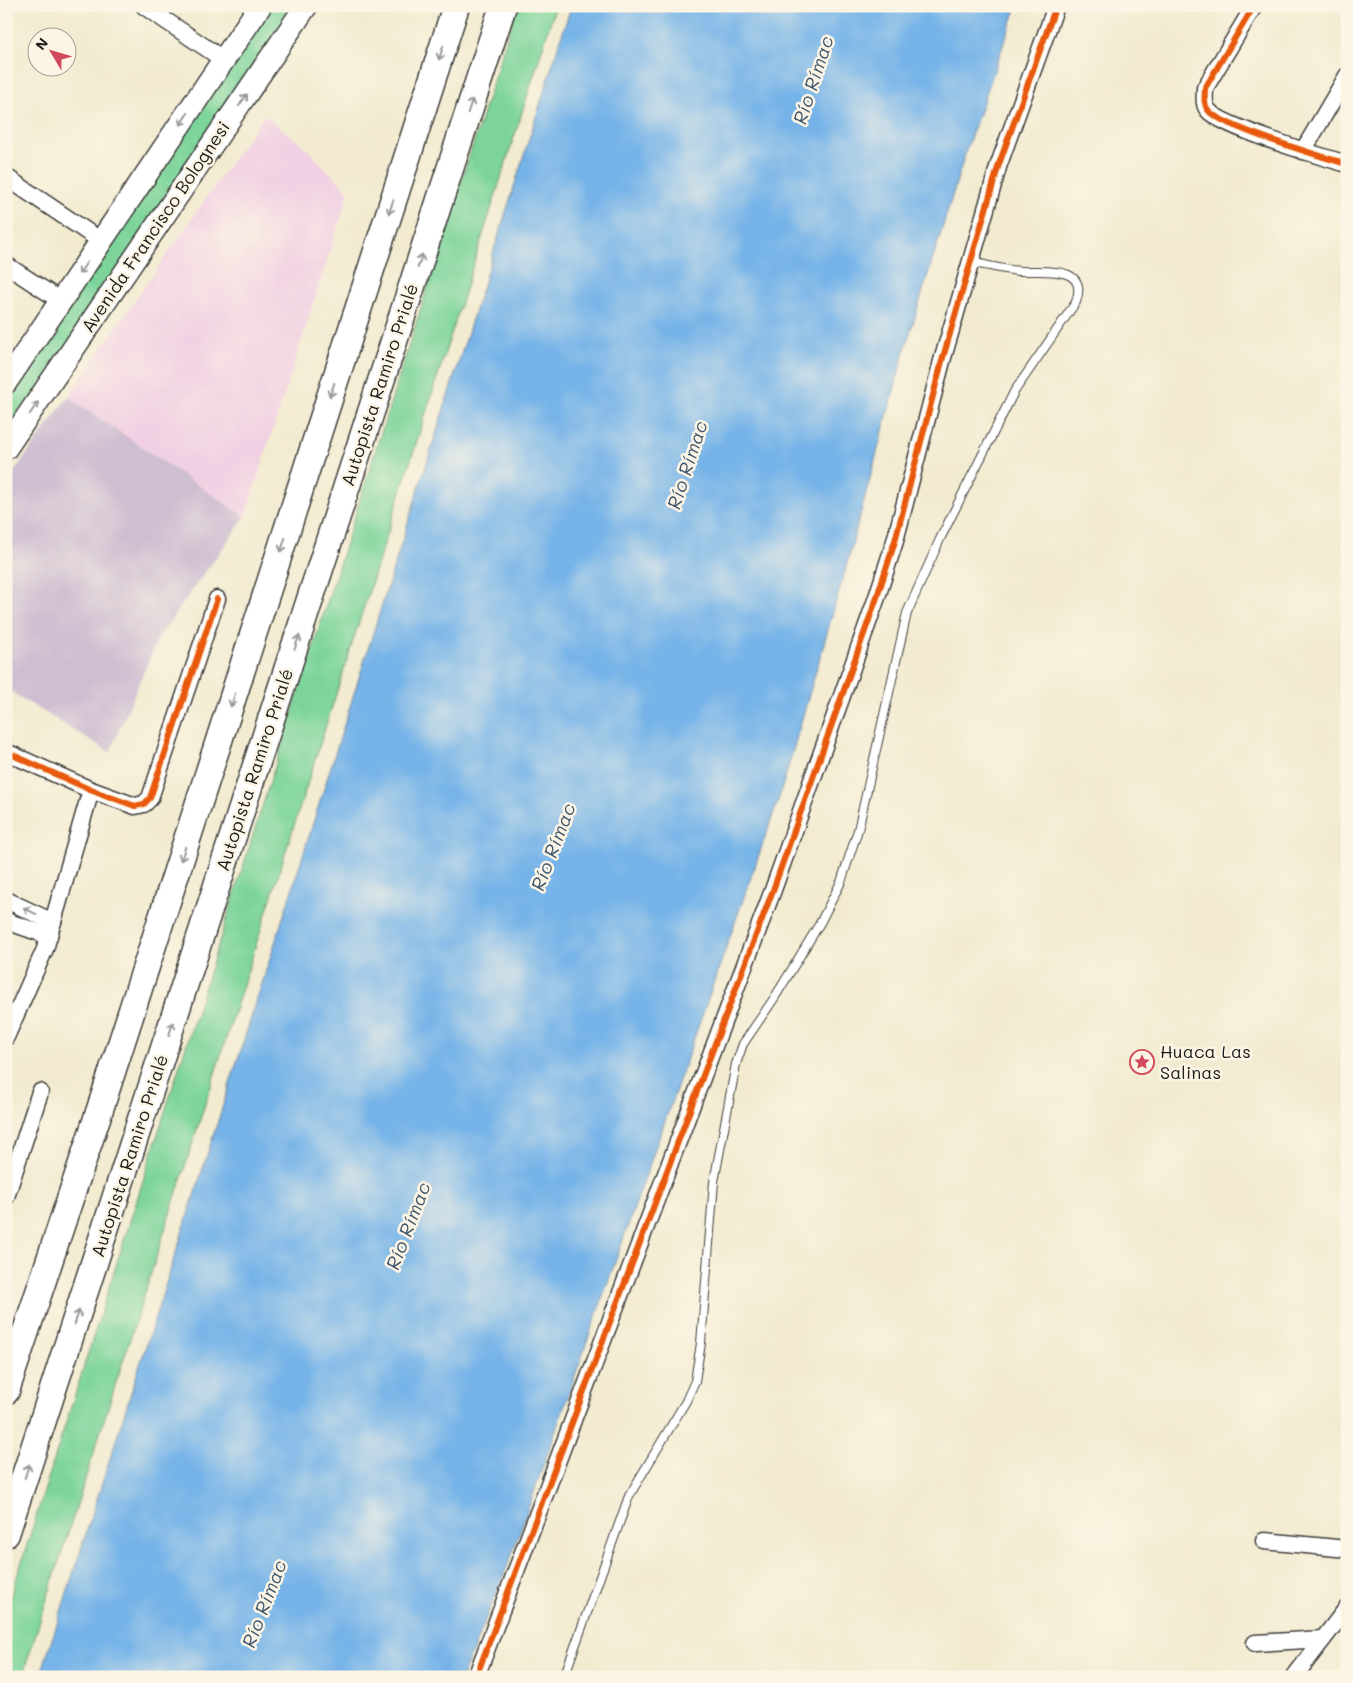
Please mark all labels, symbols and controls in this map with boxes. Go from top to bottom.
north arrow [28,28,78,78]
water label: Río Rímac [786,32,839,127]
text: N [31,34,52,54]
one-way arrow [436,44,445,60]
one-way arrow [238,93,248,107]
one-way arrow [466,99,476,115]
one-way arrow [179,112,189,126]
street label: Avenida Francisco Bolognesi [75,116,235,337]
one-way arrow [386,199,396,215]
one-way arrow [416,254,425,269]
one-way arrow [78,261,88,275]
street label: Autopista Ramiro Prialé [335,280,423,489]
one-way arrow [327,382,337,398]
one-way arrow [28,401,39,415]
water label: Río Rímac [660,417,713,512]
one-way arrow [277,537,287,553]
one-way arrow [293,634,302,650]
street label: Autopista Ramiro Prialé [210,665,298,874]
one-way arrow [227,691,237,707]
water label: Río Rímac [524,799,581,894]
one-way arrow [177,846,187,862]
one-way arrow [23,906,38,915]
one-way arrow [167,1022,176,1038]
place label: Huaca Las Salinas [1160,1039,1251,1084]
place icon: Huaca Las Salinas [1129,1049,1155,1075]
street label: Autopista Ramiro Prialé [85,1051,173,1260]
water label: Río Rímac [379,1178,436,1273]
one-way arrow [73,1309,83,1325]
one-way arrow [23,1464,32,1480]
water label: Río Rímac [235,1556,292,1651]

